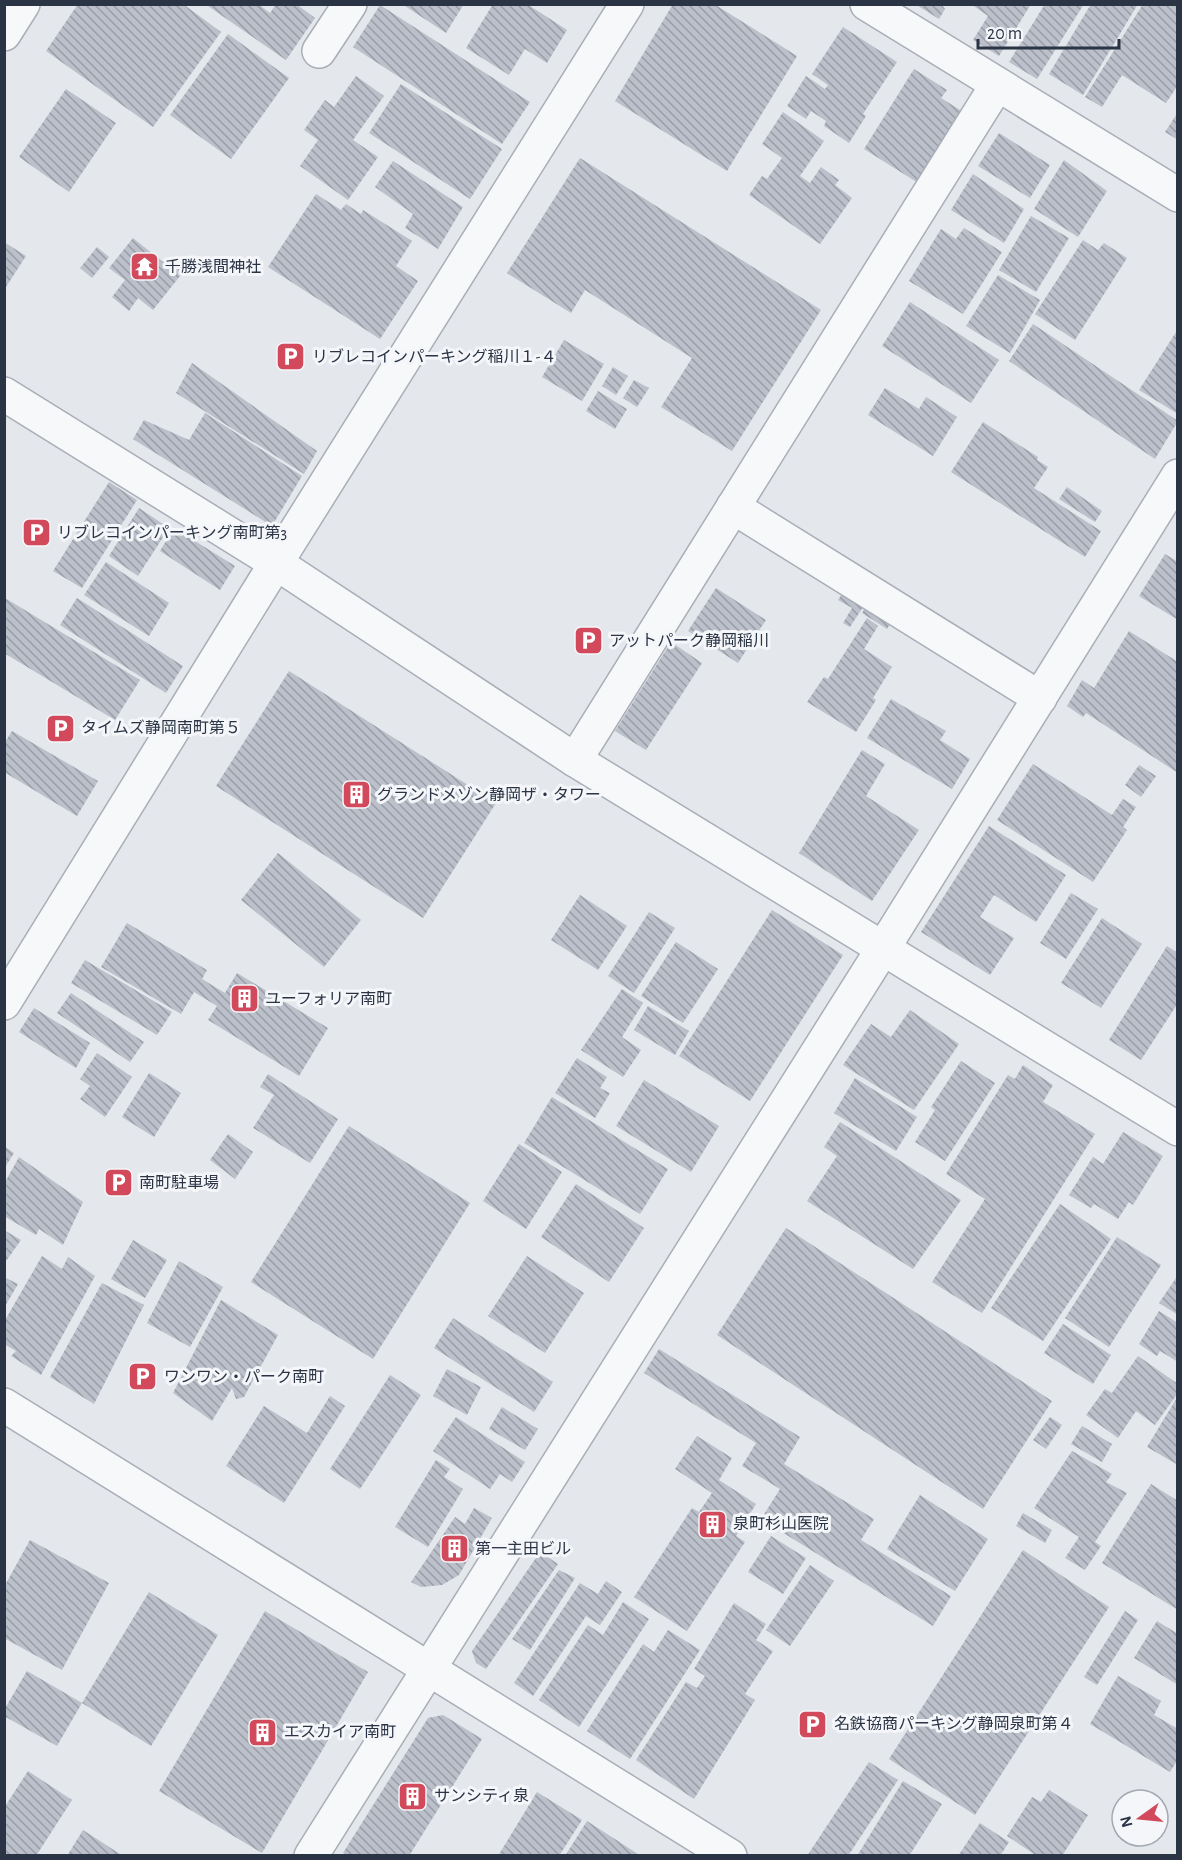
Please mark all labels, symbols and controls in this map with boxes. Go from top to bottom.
scale bar [978,12,1119,50]
text: 20 m [987,25,1022,43]
temple icon: 千勝浅間神社 [128,251,160,283]
place label: 千勝浅間神社 [165,258,261,275]
parking icon: リブレコインパーキング稲川１-４ [275,341,307,373]
place label: リブレコインパーキング稲川１-４ [312,348,556,365]
parking icon: リブレコインパーキング南町第3 [20,517,52,549]
place label: リブレコインパーキング南町第3 [57,524,287,541]
parking icon: アットパーク静岡稲川 [572,625,604,657]
place label: アットパーク静岡稲川 [609,632,769,649]
parking icon: タイムズ静岡南町第５ [44,712,76,744]
place label: タイムズ静岡南町第５ [81,719,241,736]
building icon: グランドメゾン静岡ザ・タワー [340,779,372,811]
place label: グランドメゾン静岡ザ・タワー [377,786,601,803]
building icon: ユーフォリア南町 [228,983,260,1015]
place label: ユーフォリア南町 [265,991,392,1007]
parking icon: 南町駐車場 [102,1167,134,1199]
place label: 南町駐車場 [139,1174,219,1191]
parking icon: ワンワン・パーク南町 [127,1361,159,1393]
place label: ワンワン・パーク南町 [164,1369,324,1385]
building icon: 泉町杉山医院 [696,1508,728,1540]
place label: 泉町杉山医院 [733,1515,829,1532]
building icon: 第一主田ビル [438,1533,470,1565]
place label: 第一主田ビル [475,1540,571,1557]
parking icon: 名鉄協商パーキング静岡泉町第４ [797,1708,829,1740]
place label: 名鉄協商パーキング静岡泉町第４ [834,1715,1074,1732]
building icon: エスカイア南町 [247,1716,279,1748]
place label: エスカイア南町 [284,1724,396,1740]
building icon: サンシティ泉 [397,1780,429,1812]
place label: サンシティ泉 [434,1787,529,1804]
north arrow [1110,1788,1170,1848]
text: N [1117,1814,1136,1829]

